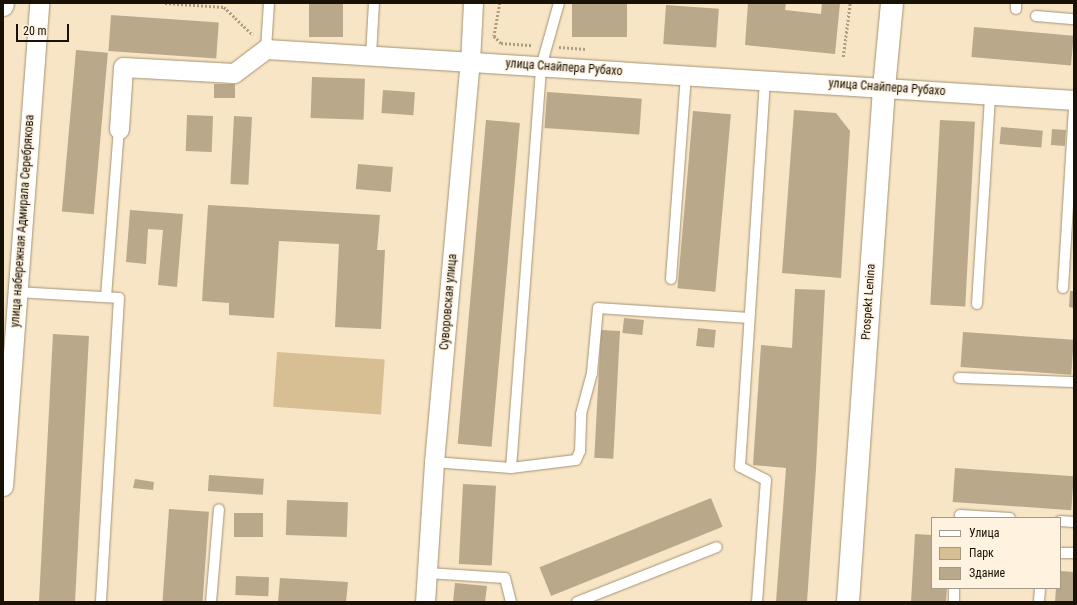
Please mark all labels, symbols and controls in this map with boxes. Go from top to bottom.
scale bar [18,16,71,42]
text: 20 m [23,24,47,38]
street label: улица Снайпера Рубахо [505,57,623,79]
street label: улица Снайпера Рубахо [828,77,946,99]
street label: улица набережная Адмирала Серебрякова [8,114,38,328]
street label: Суворовская улица [438,253,460,351]
street label: Prospekt Lenina [859,263,879,341]
legend [931,517,1061,589]
text: Улица [969,526,999,540]
text: Парк [969,546,994,560]
text: Здание [969,566,1005,580]

